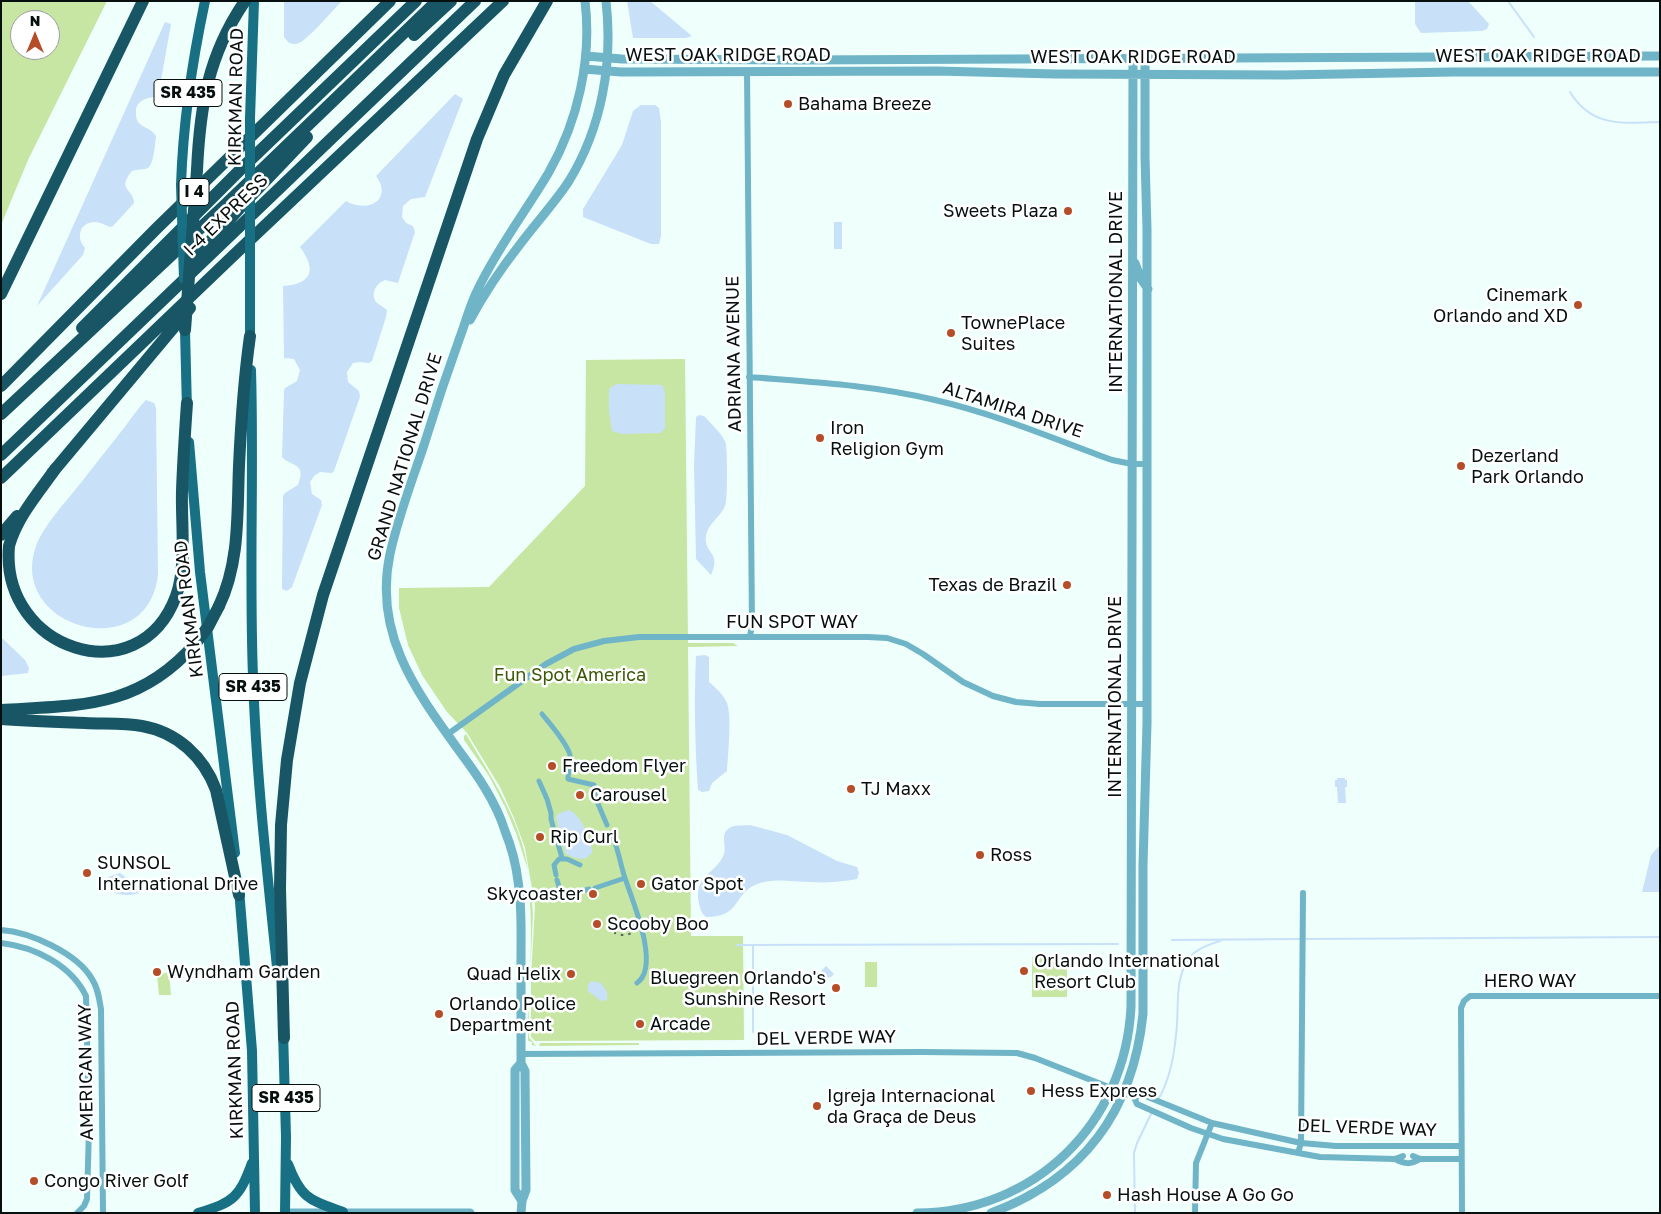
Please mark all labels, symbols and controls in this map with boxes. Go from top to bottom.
north arrow [10,10,60,60]
text: N [30,12,40,29]
street label: KIRKMAN ROAD [224,28,248,166]
street label: WEST OAK RIDGE ROAD [625,44,831,66]
street label: WEST OAK RIDGE ROAD [1435,45,1641,67]
street label: WEST OAK RIDGE ROAD [1030,46,1236,68]
road number: SR 435 [154,80,222,106]
place label: Bahama Breeze [798,93,931,115]
marker: Bahama Breeze [782,98,794,110]
street label: I-4 EXPRESS [179,169,273,261]
road number: I 4 [179,178,209,206]
street label: INTERNATIONAL DRIVE [1105,191,1127,393]
place label: Sweets Plaza [943,200,1058,222]
marker: Sweets Plaza [1062,205,1074,217]
street label: ADRIANA AVENUE [722,276,746,432]
place label: Cinemark Orlando and XD [1433,284,1568,326]
marker: Cinemark Orlando and XD [1572,299,1584,311]
place label: TownePlace Suites [961,312,1065,354]
marker: TownePlace Suites [945,327,957,339]
street label: GRAND NATIONAL DRIVE [363,350,447,564]
street label: ALTAMIRA DRIVE [940,377,1086,443]
place label: Iron Religion Gym [830,417,944,459]
marker: Iron Religion Gym [814,432,826,444]
place label: Dezerland Park Orlando [1471,445,1584,488]
marker: Dezerland Park Orlando [1455,460,1467,472]
street label: KIRKMAN ROAD [170,539,208,679]
place label: Texas de Brazil [929,574,1057,596]
marker: Texas de Brazil [1061,579,1073,591]
street label: INTERNATIONAL DRIVE [1104,596,1126,798]
street label: FUN SPOT WAY [726,611,858,633]
park label: Fun Spot America [494,664,646,686]
road number: SR 435 [219,674,287,700]
place label: Freedom Flyer [562,755,686,777]
marker: Freedom Flyer [546,760,558,772]
place label: TJ Maxx [861,778,931,800]
marker: TJ Maxx [845,783,857,795]
place label: Carousel [590,784,667,806]
marker: Carousel [574,789,586,801]
place label: Rip Curl [550,826,619,848]
marker: Rip Curl [534,831,546,843]
place label: Ross [990,844,1032,866]
marker: Ross [974,849,986,861]
place label: SUNSOL International Drive [97,852,258,894]
marker: SUNSOL International Drive [81,867,93,879]
place label: Gator Spot [651,873,744,895]
marker: Gator Spot [635,878,647,890]
place label: Skycoaster [486,883,583,905]
marker: Skycoaster [587,888,599,900]
place label: Scooby Boo [607,913,709,935]
marker: Scooby Boo [591,918,603,930]
place label: Orlando International Resort Club [1034,950,1220,992]
place label: Wyndham Garden [167,961,320,983]
place label: Quad Helix [466,963,561,985]
marker: Orlando International Resort Club [1018,965,1030,977]
marker: Wyndham Garden [151,966,163,978]
place label: Bluegreen Orlando's Sunshine Resort [650,967,826,1010]
marker: Quad Helix [565,968,577,980]
street label: HERO WAY [1484,970,1576,992]
marker: Bluegreen Orlando's Sunshine Resort [830,982,842,994]
place label: Orlando Police Department [449,993,576,1036]
street label: KIRKMAN ROAD [222,1001,248,1139]
street label: AMERICAN WAY [74,1004,98,1140]
marker: Orlando Police Department [433,1008,445,1020]
place label: Arcade [650,1013,710,1035]
marker: Arcade [634,1018,646,1030]
street label: DEL VERDE WAY [756,1026,896,1050]
place label: Hess Express [1041,1080,1157,1102]
road number: SR 435 [252,1084,320,1112]
place label: Igreja Internacional da Graça de Deus [827,1085,995,1128]
marker: Hess Express [1025,1085,1037,1097]
marker: Igreja Internacional da Graça de Deus [811,1100,823,1112]
street label: DEL VERDE WAY [1297,1115,1437,1141]
place label: Congo River Golf [44,1170,189,1192]
marker: Congo River Golf [28,1175,40,1187]
place label: Hash House A Go Go [1117,1184,1294,1206]
marker: Hash House A Go Go [1101,1189,1113,1201]

